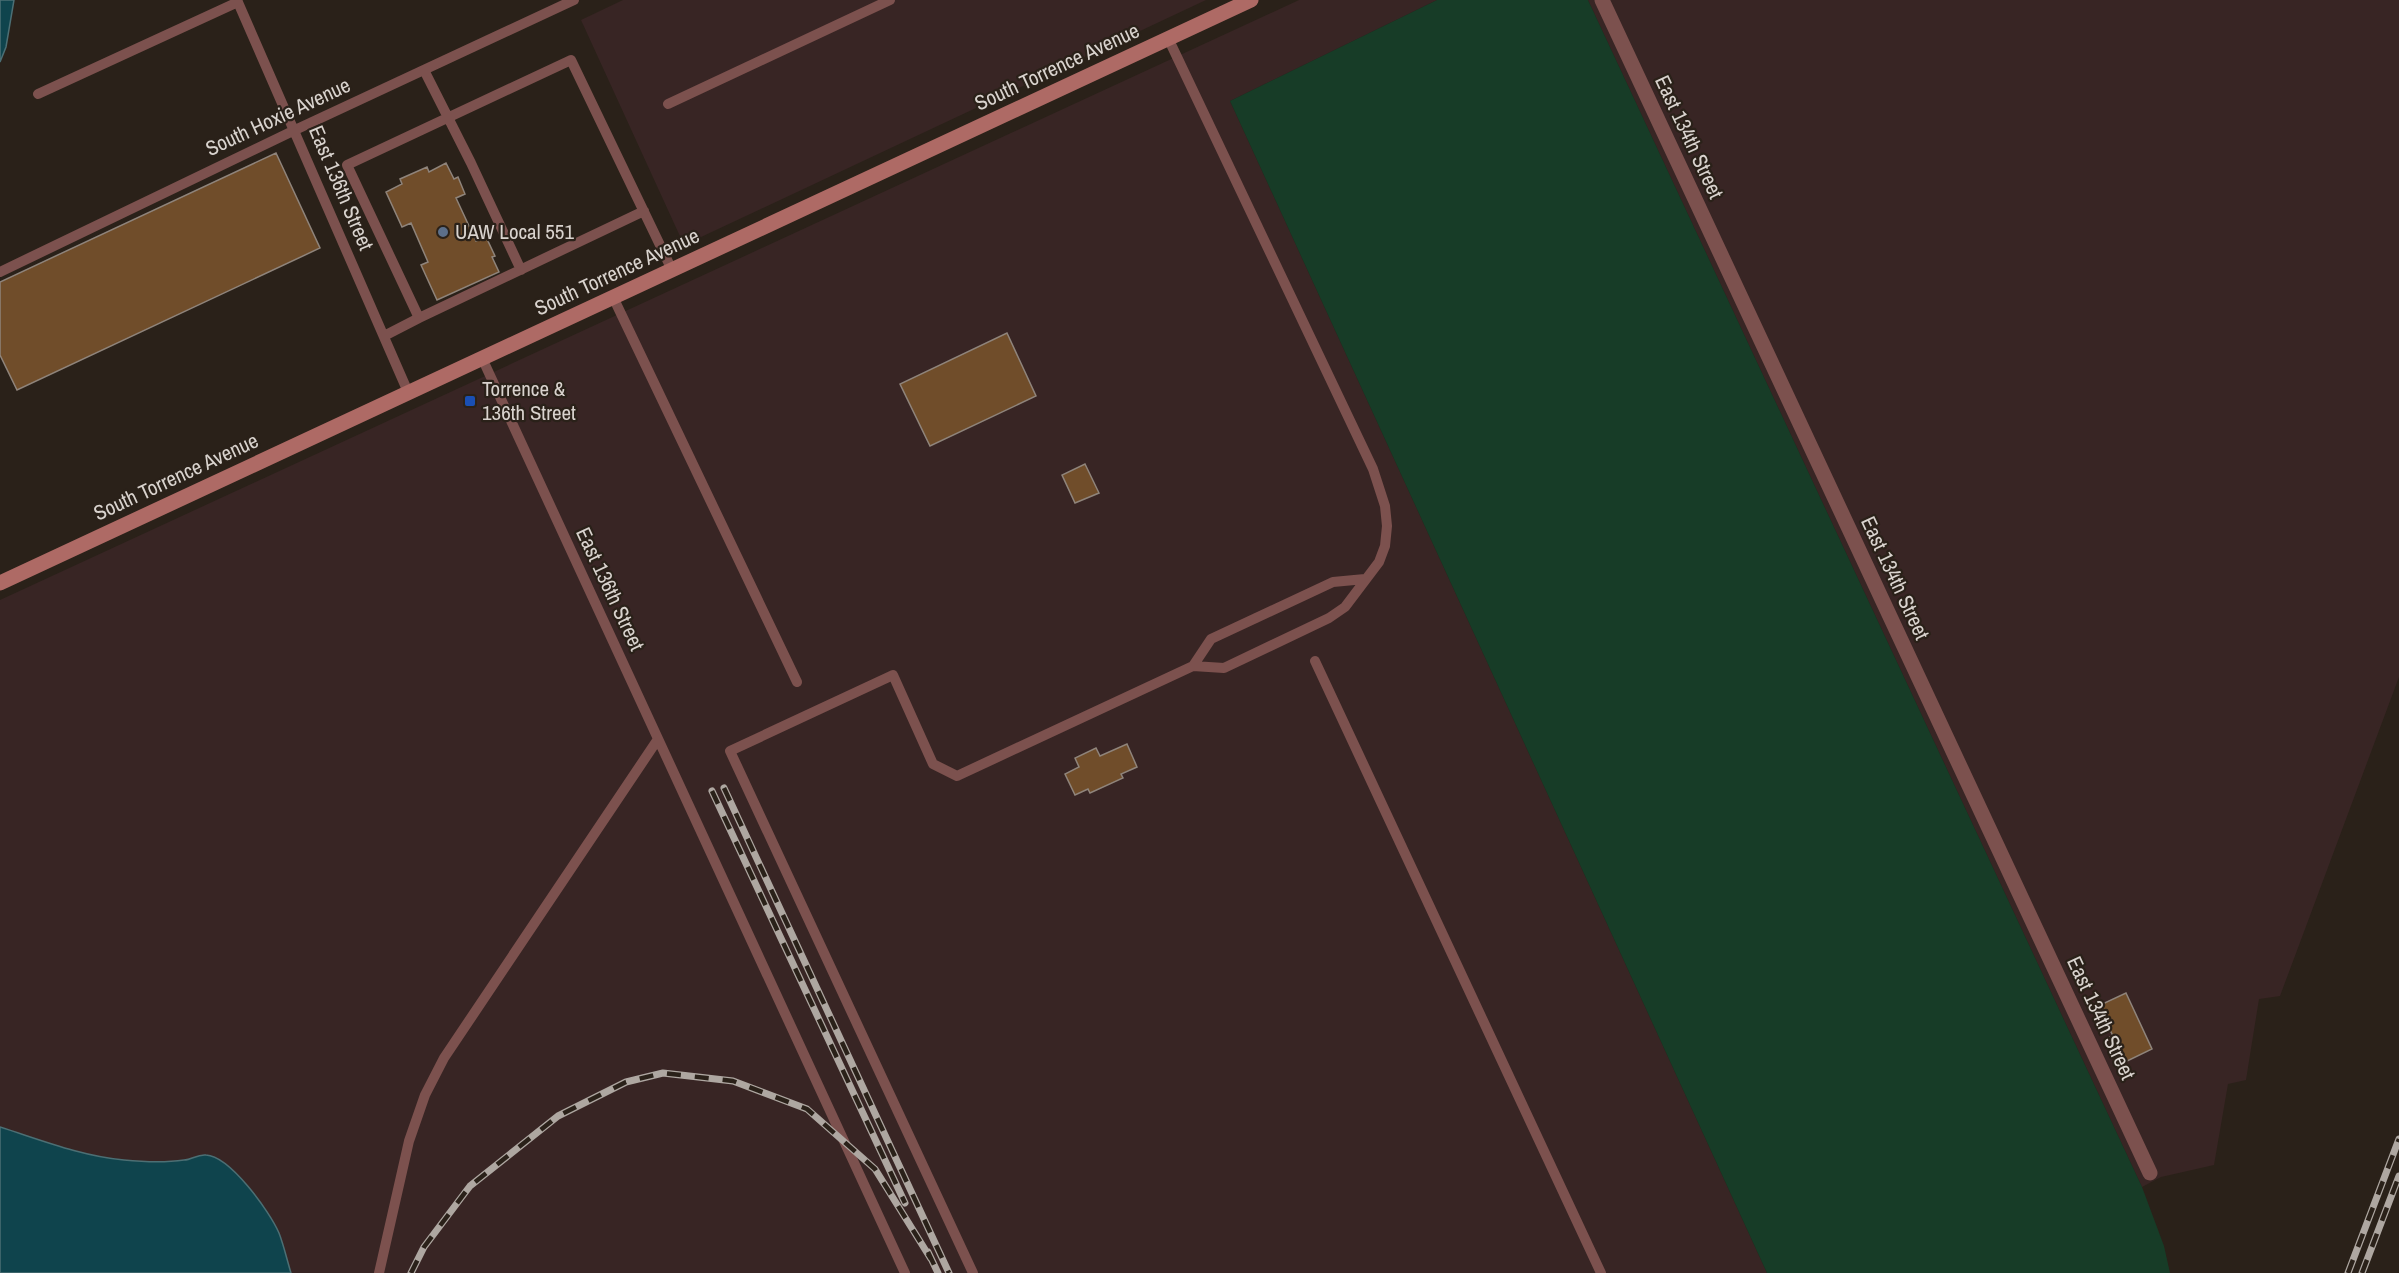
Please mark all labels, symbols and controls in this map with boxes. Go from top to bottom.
street label: South Torrence Avenue [970,16,1144,117]
street label: South Hoxie Avenue [201,70,355,163]
street label: East 134th Street [1648,70,1731,203]
street label: East 136th Street [302,121,381,255]
place label: UAW Local 551 [455,217,574,246]
street label: South Torrence Avenue [530,221,704,322]
marker: UAW Local 551 [436,225,450,239]
place label: Torrence & 136th Street [482,374,576,427]
marker: Torrence & 136th Street [463,394,477,408]
street label: South Torrence Avenue [89,426,263,527]
street label: East 134th Street [1854,511,1937,644]
street label: East 136th Street [569,522,652,655]
street label: East 134th Street [2060,951,2143,1084]

